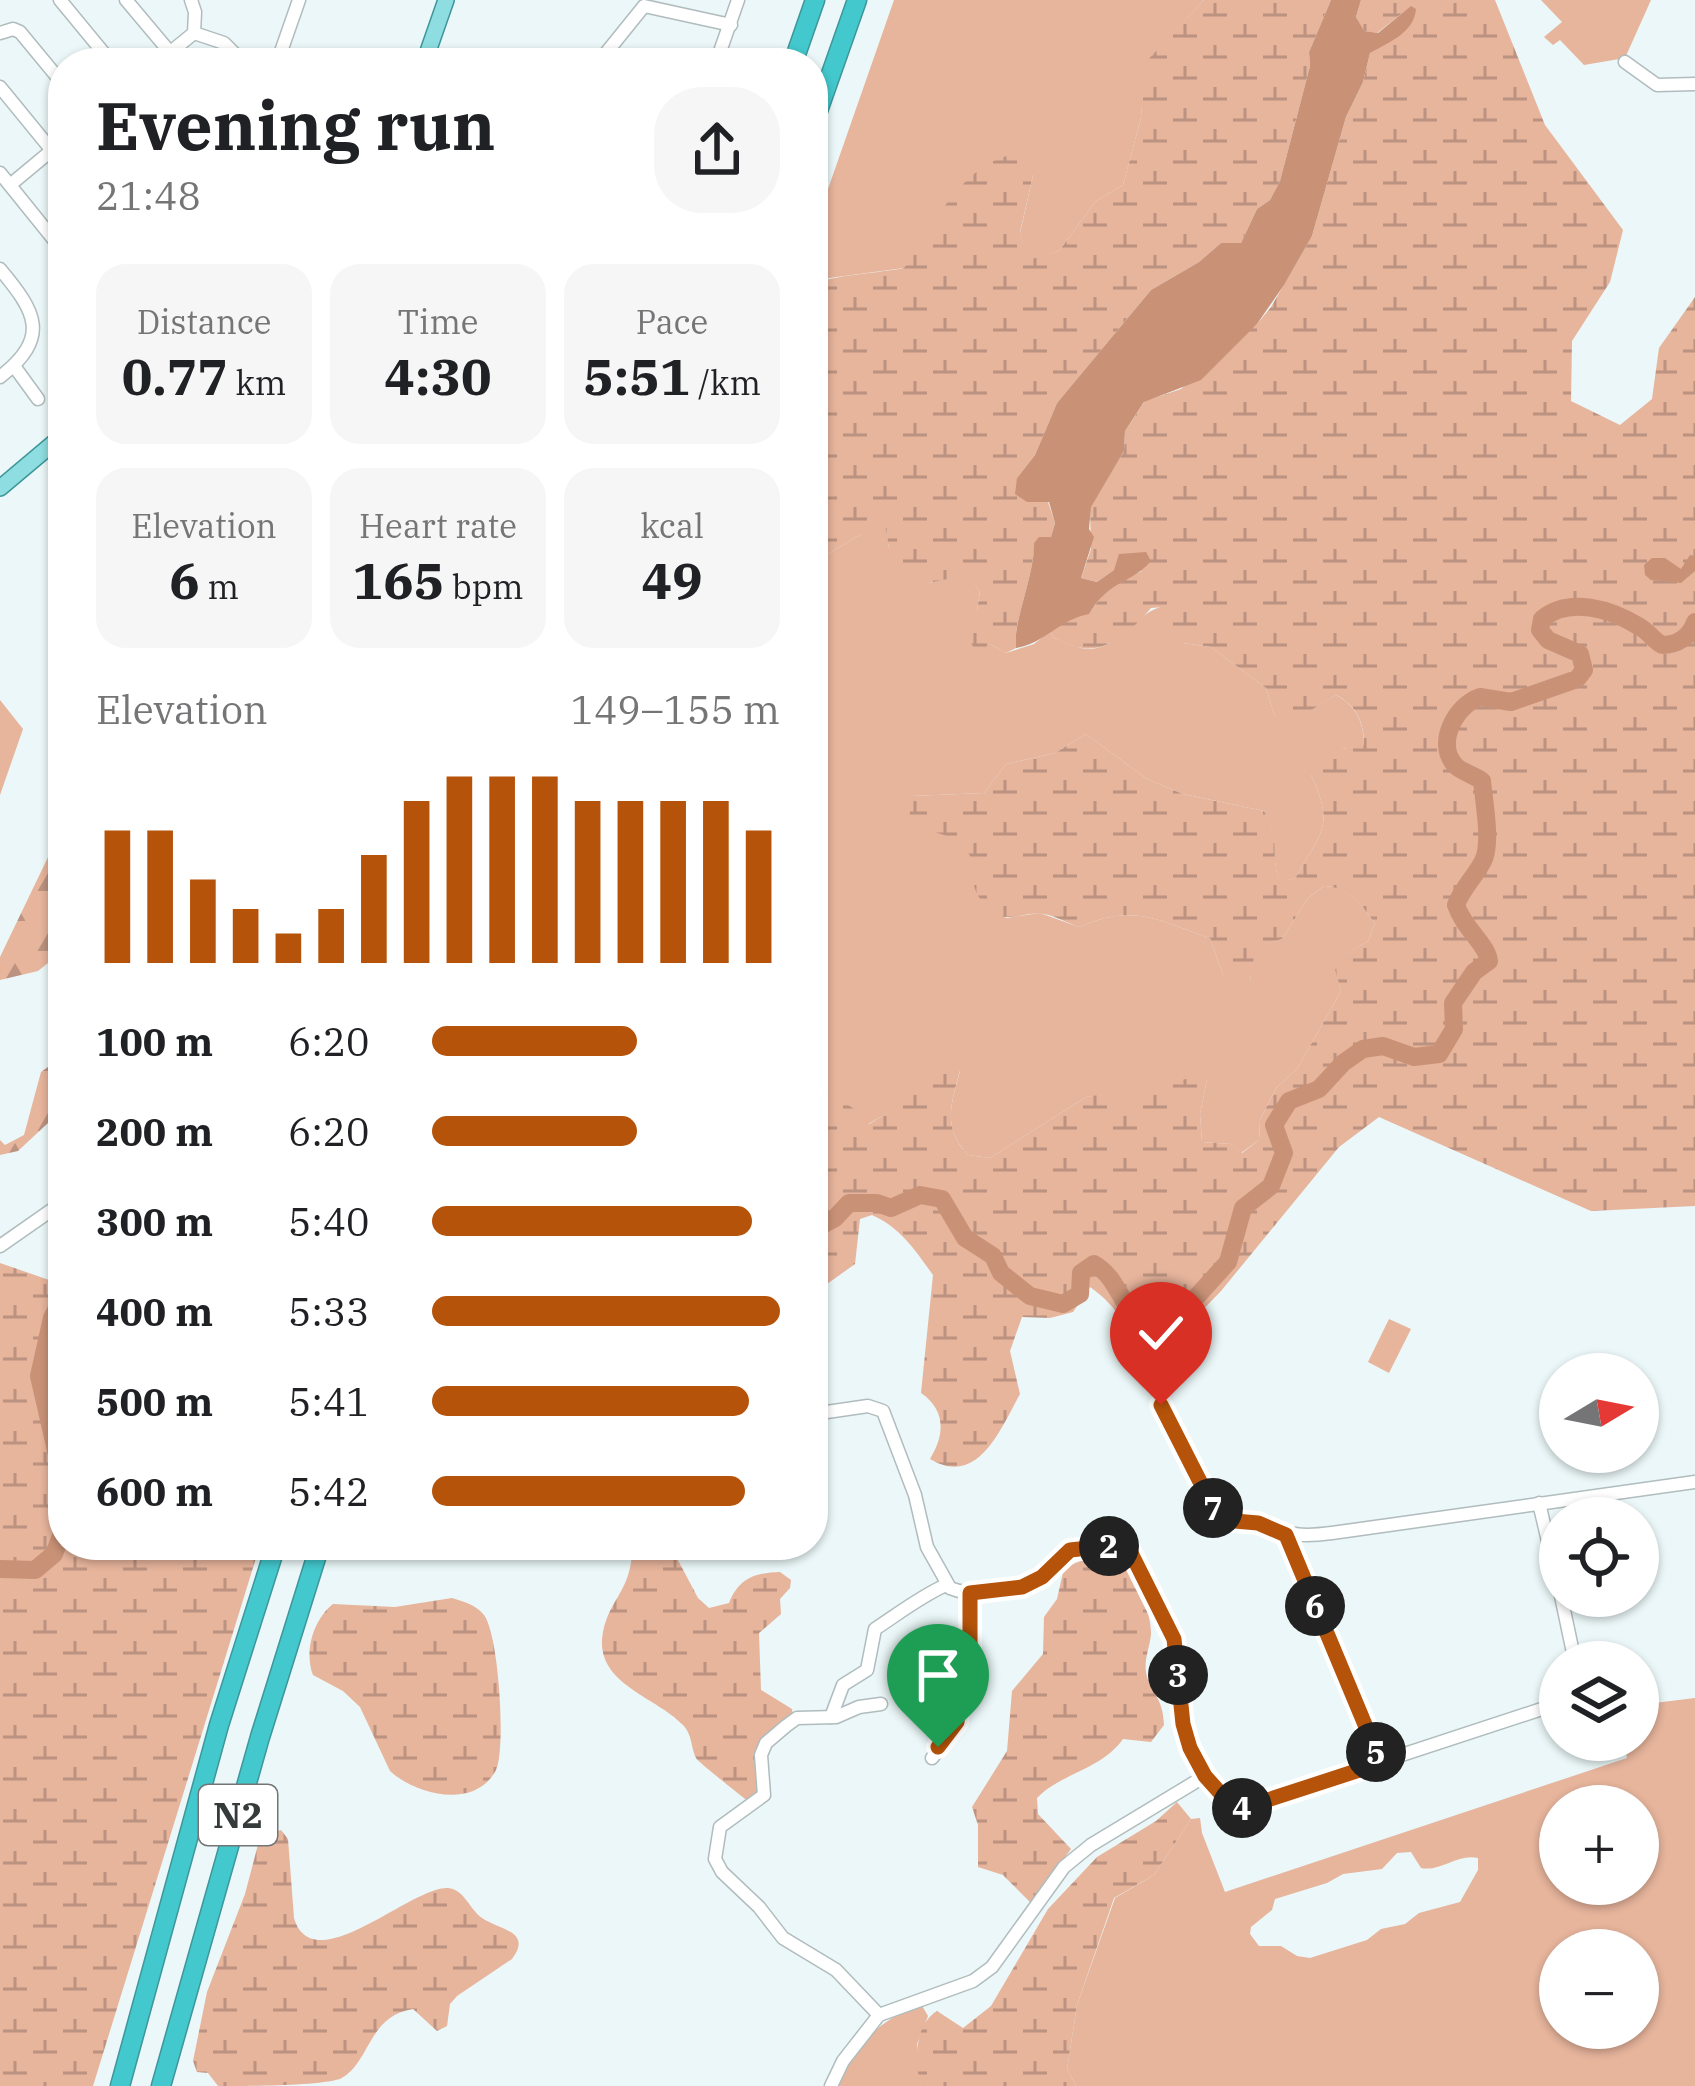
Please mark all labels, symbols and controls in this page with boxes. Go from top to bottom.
text: Evening run [96,82,495,168]
button: share [654,87,780,213]
text: 21:48 [96,170,201,221]
text: Distance [137,300,271,343]
text: Time [397,300,479,343]
text: Pace [636,300,708,343]
text: 0.77 [122,343,228,409]
text: 4:30 [384,343,492,409]
text: 5:51 [583,343,690,409]
text: km [228,361,286,404]
text: /km [690,361,761,404]
text: Elevation [131,504,277,547]
text: Heart rate [359,504,517,547]
text: kcal [640,504,704,547]
text: 6 [169,547,200,613]
text: 165 [353,547,444,613]
text: 49 [641,547,703,613]
text: m [200,565,239,608]
text: bpm [444,565,523,608]
text: Elevation [96,684,268,735]
text: 149–155 m [570,684,780,735]
text: 100 m [96,1016,213,1067]
text: 6:20 [288,1016,369,1067]
text: 200 m [96,1106,213,1157]
text: 6:20 [288,1106,369,1157]
text: 300 m [96,1196,213,1247]
text: 5:40 [288,1196,369,1247]
pin [1110,1282,1212,1405]
text: 400 m [96,1286,213,1337]
text: 5:33 [288,1286,369,1337]
icon: check [1128,1300,1194,1366]
north arrow [1539,1353,1659,1473]
map controls [1539,1353,1659,2049]
text: 500 m [96,1376,213,1427]
text: 5:41 [288,1376,369,1427]
text: 600 m [96,1466,213,1517]
text: 5:42 [288,1466,369,1517]
pin: 7 [1183,1478,1243,1538]
text: 7 [1203,1486,1223,1529]
button: locate [1539,1497,1659,1617]
pin: 2 [1079,1516,1139,1576]
text: 2 [1099,1524,1119,1567]
pin: 6 [1285,1576,1345,1636]
text: 6 [1305,1584,1325,1627]
pin [887,1624,989,1747]
button: layers [1539,1641,1659,1761]
icon: arrive [905,1642,971,1708]
pin: 3 [1148,1645,1208,1705]
text: 3 [1168,1653,1188,1696]
pin: 5 [1346,1722,1406,1782]
text: 5 [1366,1730,1386,1773]
pin: 4 [1212,1778,1272,1838]
road number: N2 [199,1785,277,1845]
button: + [1539,1785,1659,1905]
text: 4 [1232,1786,1252,1829]
button: − [1539,1929,1659,2049]

